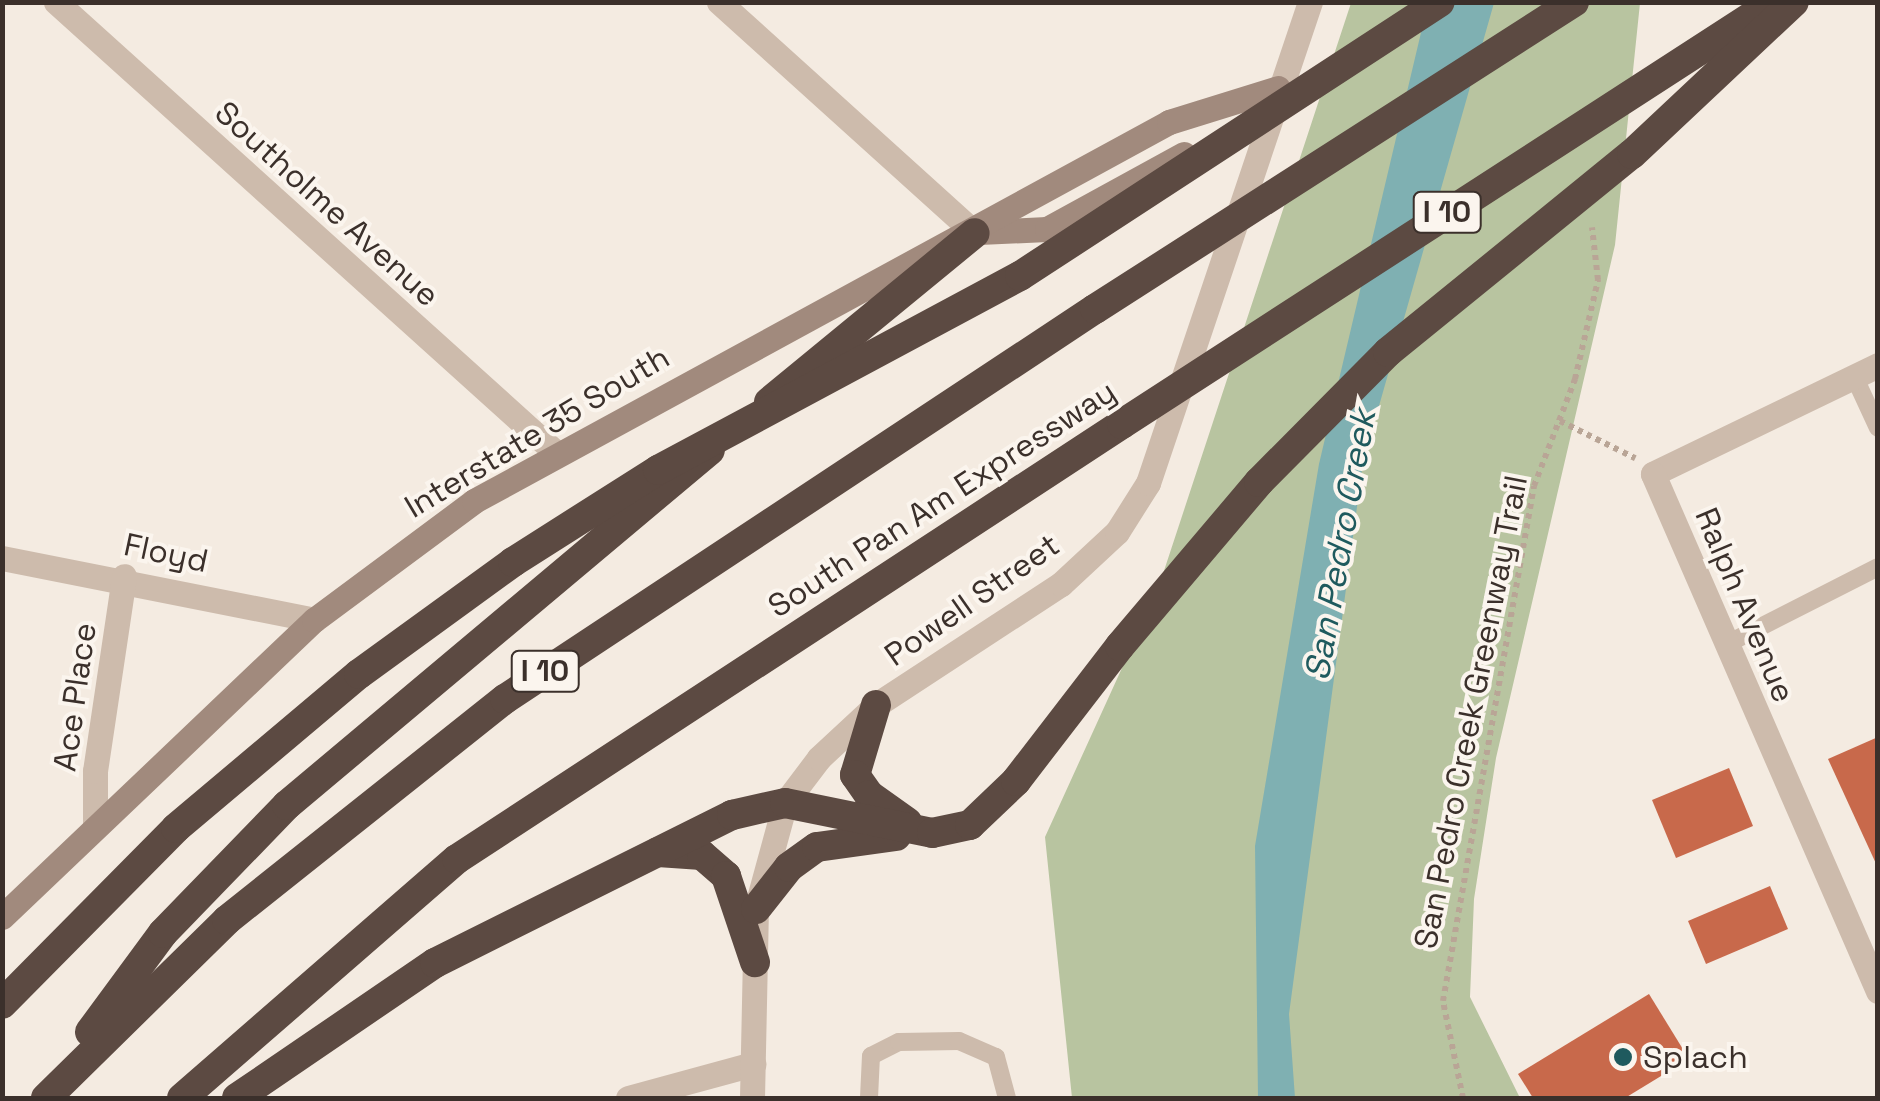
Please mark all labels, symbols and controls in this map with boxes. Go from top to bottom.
street label: Southolme Avenue [207,93,447,315]
road number: I 10 [1412,187,1482,237]
street label: Interstate 35 South [398,338,676,526]
street label: South Pan Am Expressway [761,372,1123,626]
water label: San Pedro Creek [1296,406,1384,684]
street label: San Pedro Creek Greenway Trail [1406,472,1536,952]
street label: Ralph Avenue [1687,502,1803,708]
street label: Floyd [120,525,212,581]
street label: Powell Street [877,526,1067,674]
street label: Ace Place [46,620,104,774]
road number: I 10 [510,646,580,696]
place label: Splach [1643,1038,1748,1076]
marker: Splach [1612,1046,1634,1068]

